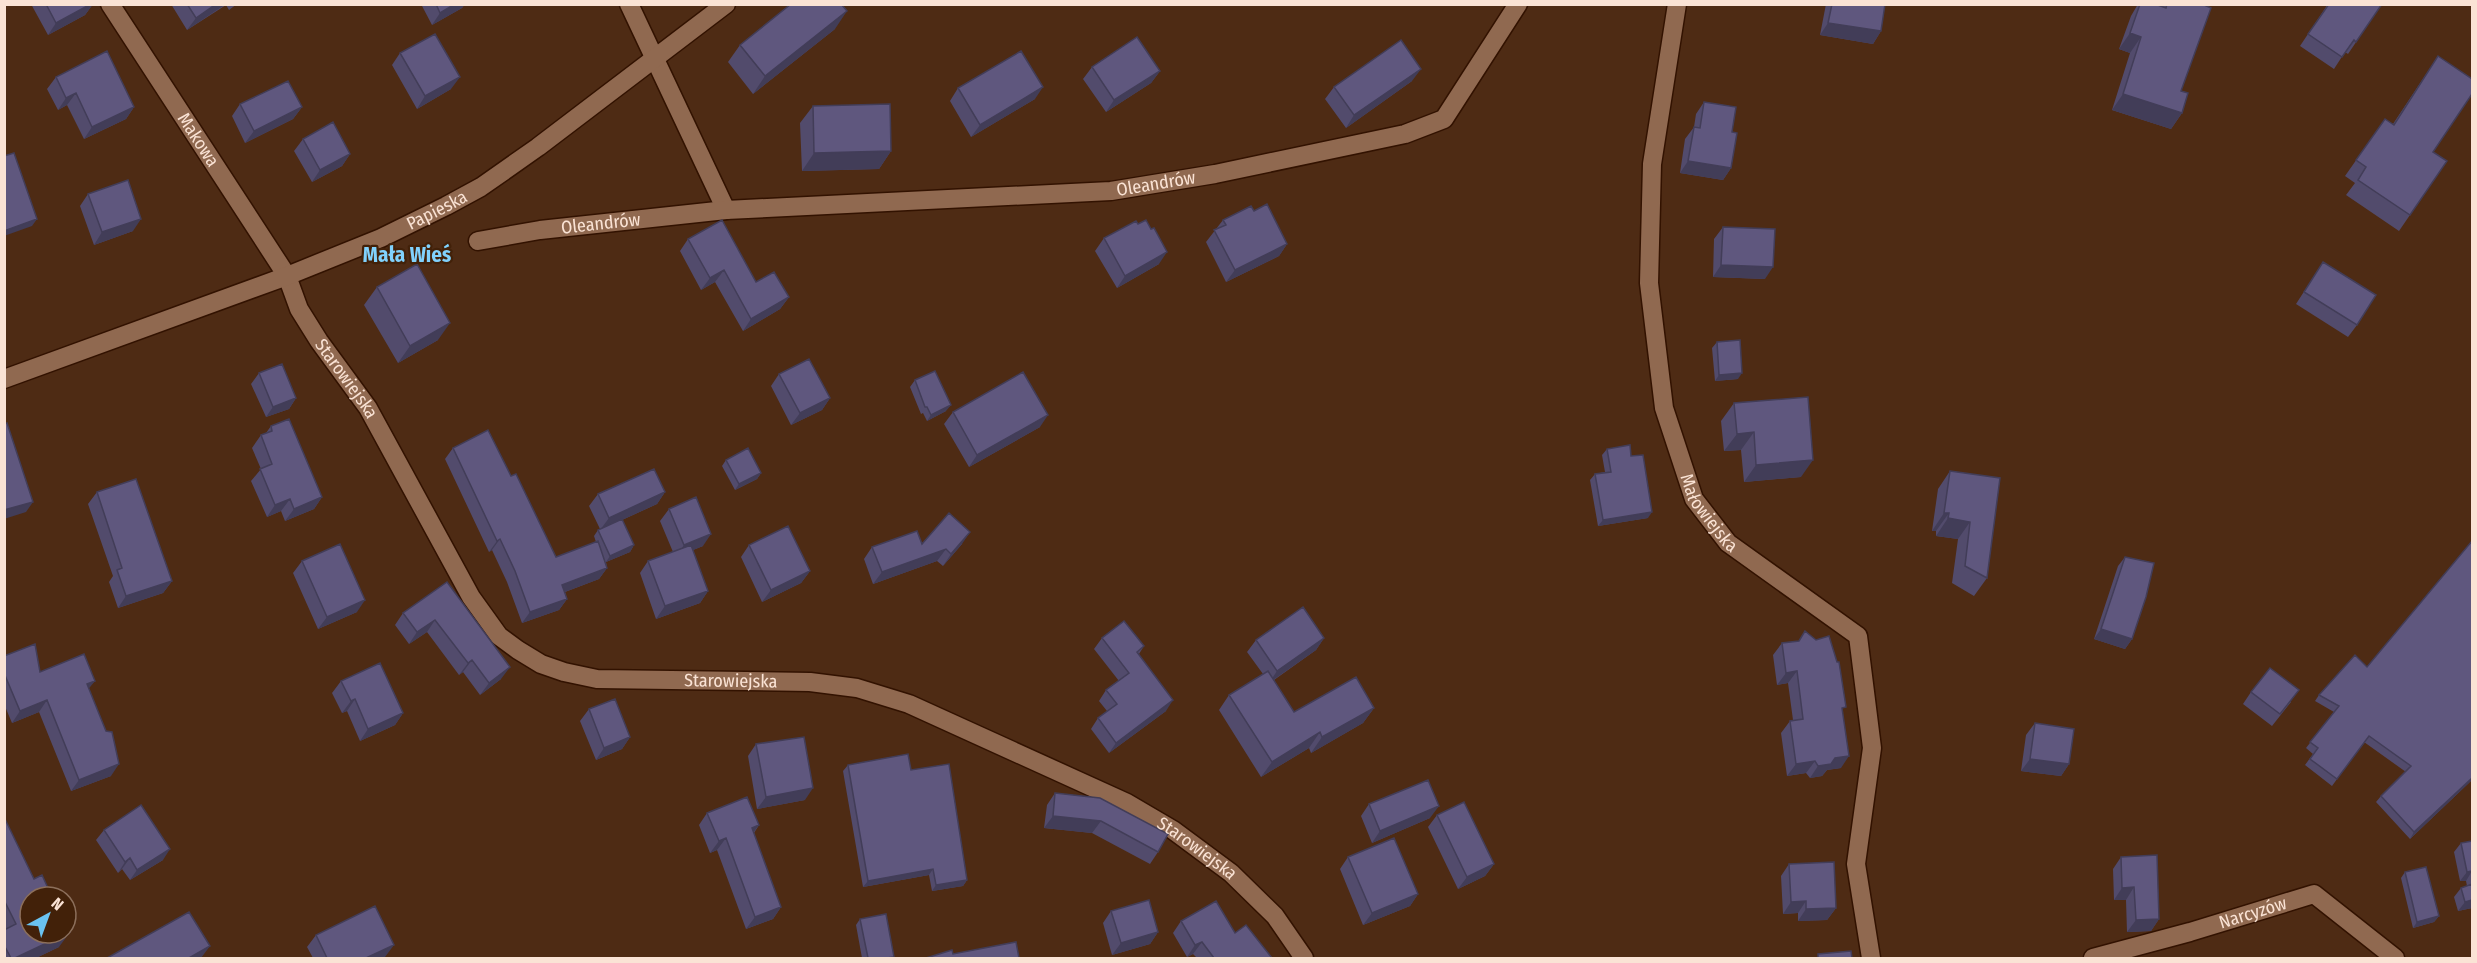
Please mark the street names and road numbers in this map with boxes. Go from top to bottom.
street label: Makowa [173,109,224,171]
street label: Oleandrów [1115,166,1197,201]
street label: Papieska [403,186,471,235]
street label: Oleandrów [560,208,642,239]
street label: Starowiejska [310,335,383,422]
street label: Małowiejska [1675,471,1742,557]
street label: Starowiejska [684,669,778,693]
street label: Starowiejska [1153,812,1242,884]
street label: Narcyzów [2216,892,2289,933]

